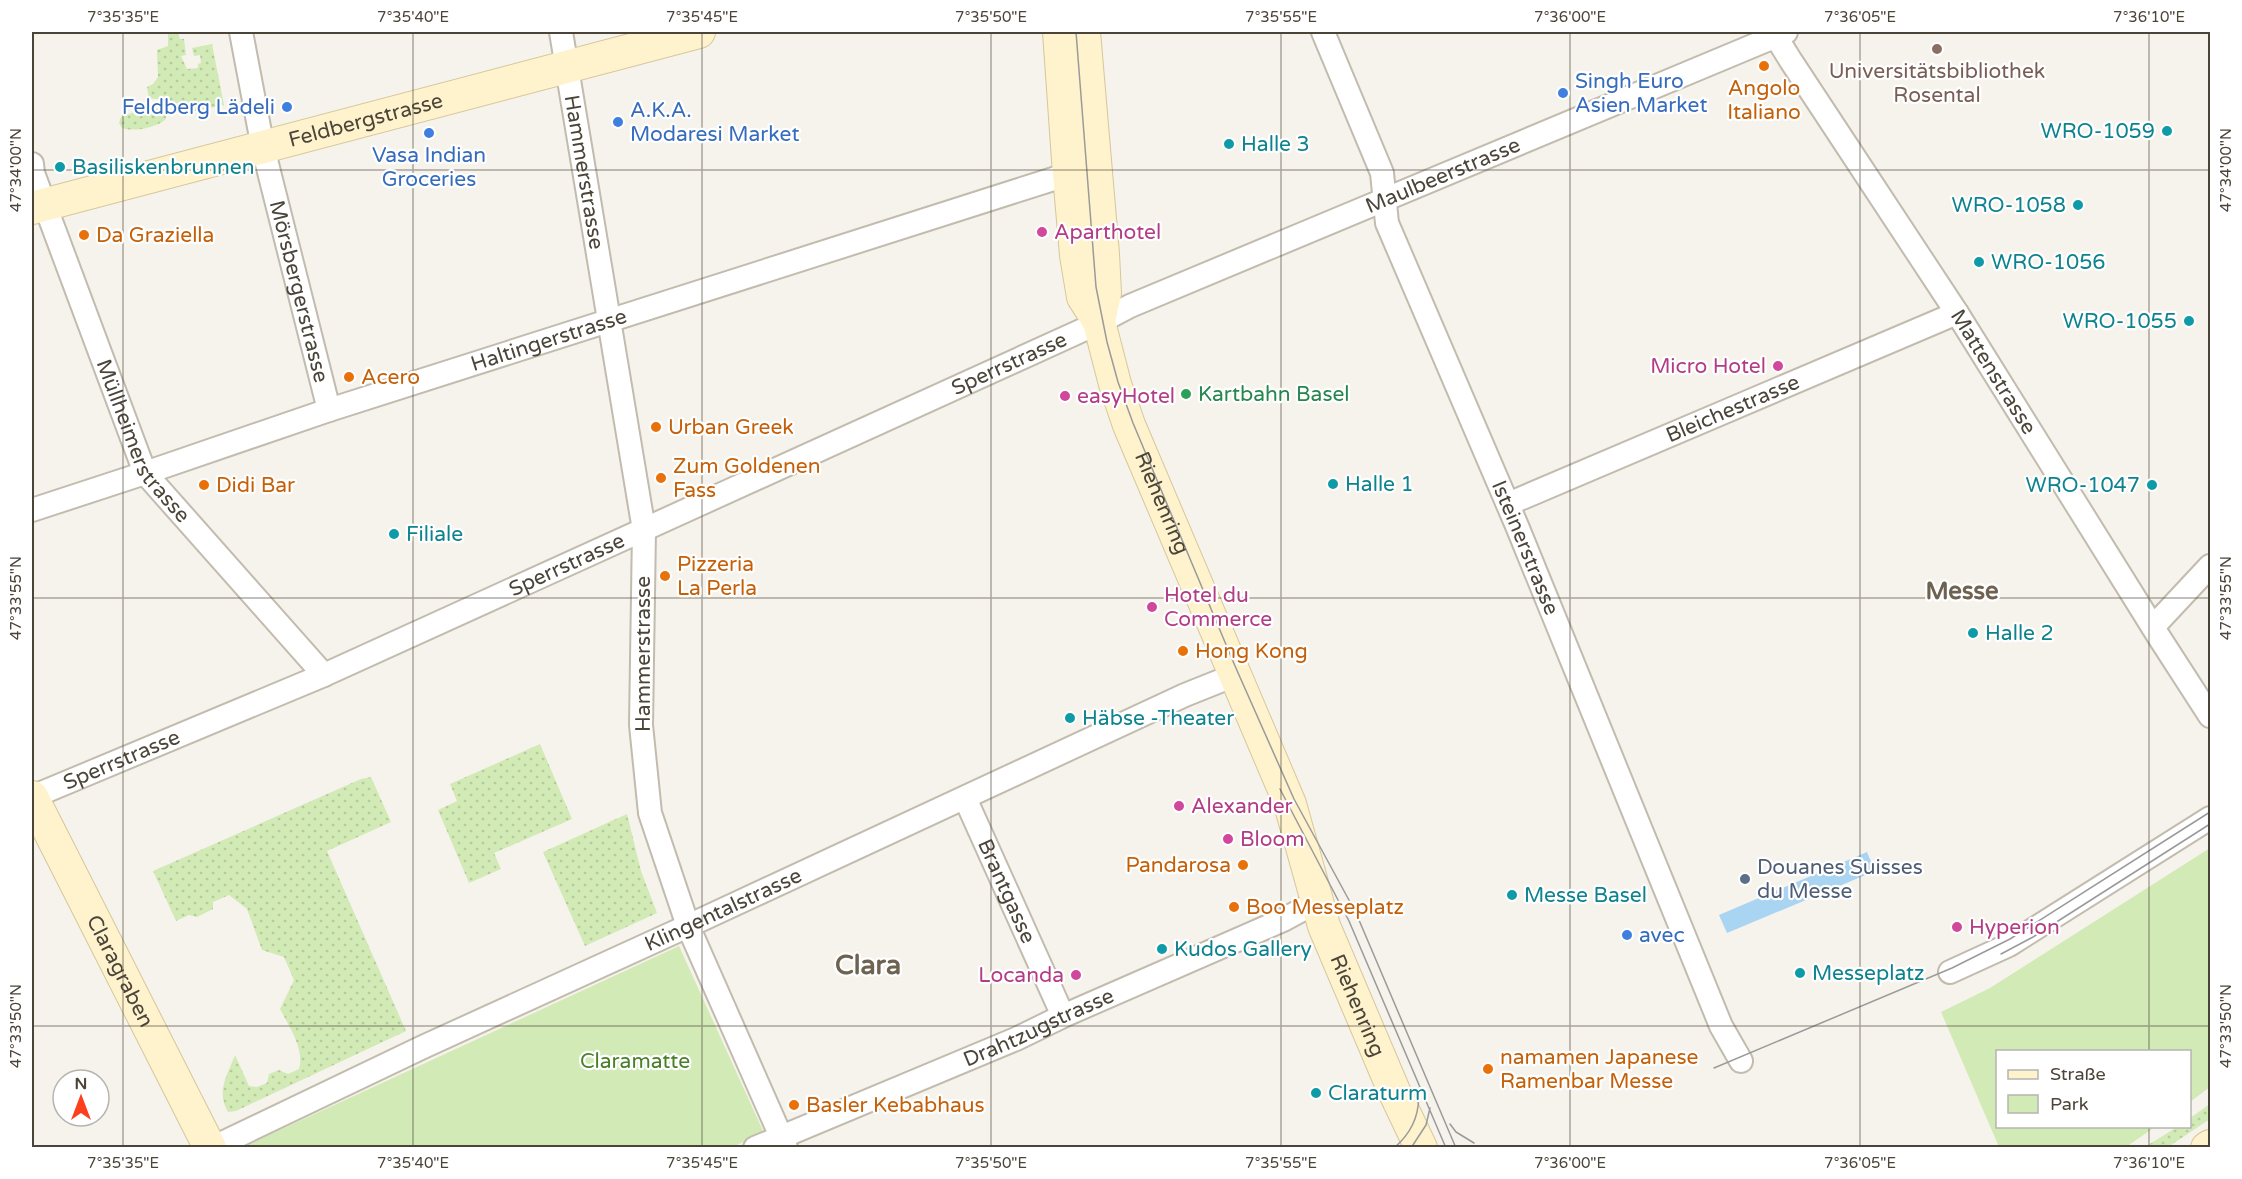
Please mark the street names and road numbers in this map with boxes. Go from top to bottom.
street label: Feldbergstrasse [286,88,446,153]
street label: Hammerstrasse [559,93,609,251]
street label: Maulbeerstrasse [1362,132,1524,219]
street label: Mörsbergerstrasse [264,198,334,385]
street label: Haltingerstrasse [468,304,630,377]
street label: Mattenstrasse [1945,305,2041,439]
street label: Sperrstrasse [948,327,1071,401]
street label: Müllheimerstrasse [91,356,195,528]
street label: Bleichestrasse [1662,369,1803,448]
street label: Riehenring [1129,448,1194,558]
street label: Isteinerstrasse [1486,477,1564,619]
street label: Sperrstrasse [505,528,629,602]
street label: Hammerstrasse [631,576,656,732]
street label: Sperrstrasse [60,725,184,796]
street label: Brantgasse [972,835,1041,947]
street label: Klingentalstrasse [641,863,806,957]
street label: Claragraben [81,911,159,1031]
street label: Riehenring [1324,951,1390,1061]
street label: Drahtzugstrasse [960,983,1118,1073]

